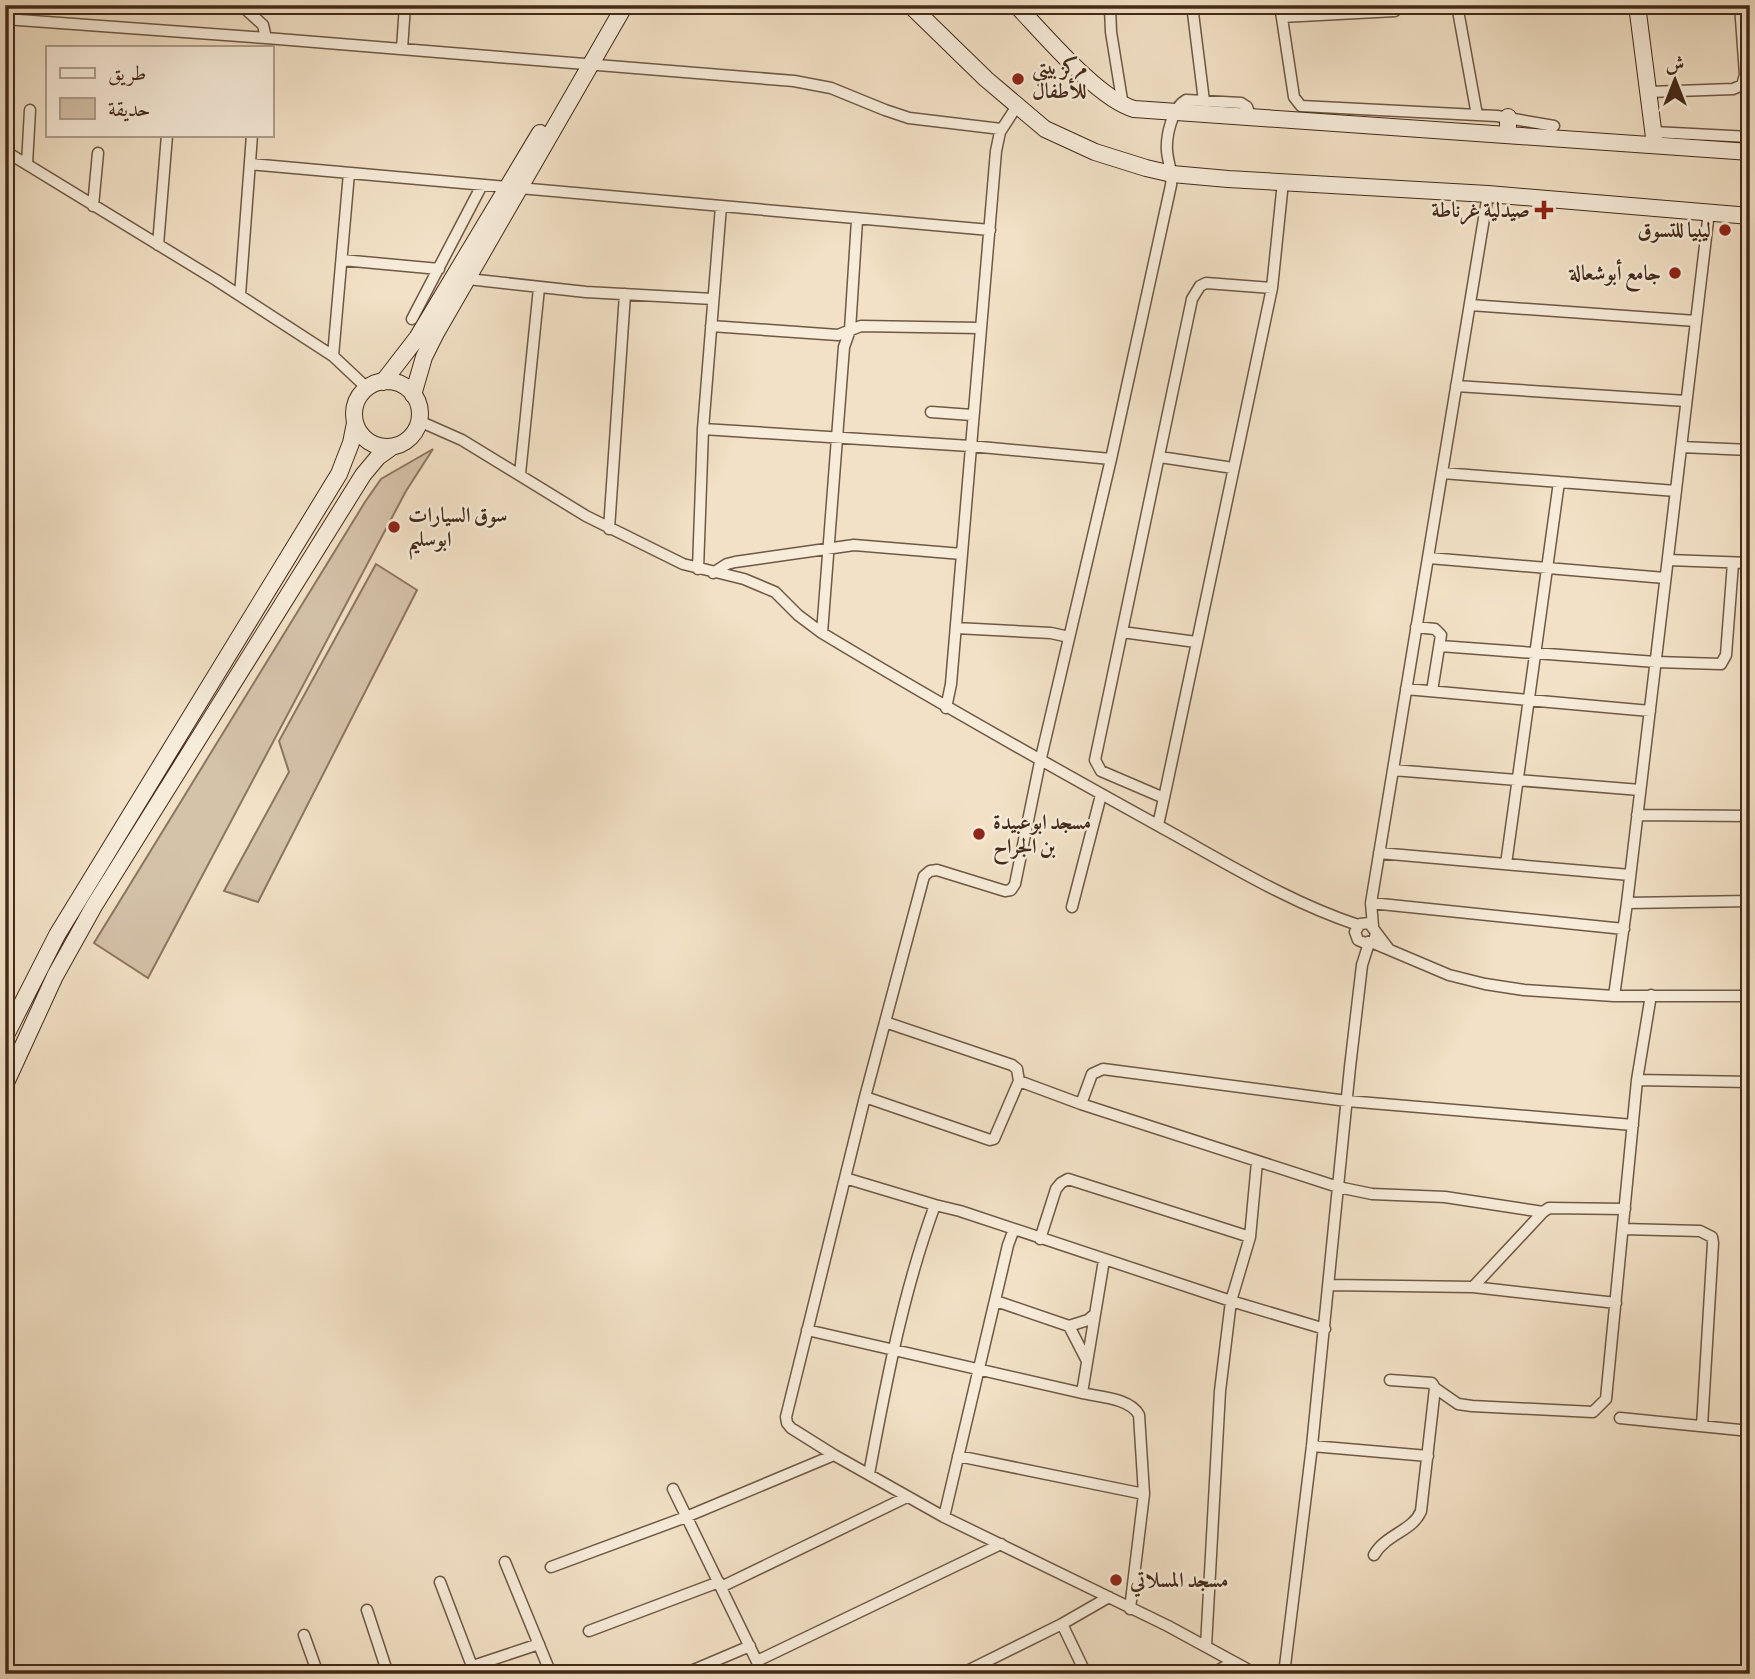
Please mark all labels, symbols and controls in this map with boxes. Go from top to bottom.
legend [46,46,273,136]
north arrow [1640,46,1710,116]
text: ش [1666,52,1684,76]
place label: مركز بيتي للأطفال [1032,55,1087,105]
text: طريق [108,61,146,87]
marker: مركز بيتي للأطفال [1010,71,1026,87]
text: حديقة [108,97,151,123]
place label: صيدلية غرناطة [1432,198,1530,225]
marker: صيدلية غرناطة [1536,202,1552,218]
place label: ليبيا للتسوق [1637,218,1711,244]
marker: ليبيا للتسوق [1717,222,1733,238]
place label: جامع أبوشعالة [1568,259,1661,292]
marker: جامع أبوشعالة [1667,265,1683,281]
place label: سوق السيارات ابوسليم [408,503,507,560]
marker: سوق السيارات ابوسليم [386,519,402,535]
place label: مسجد ابوعبيدة بن الجراح [993,810,1091,865]
marker: مسجد ابوعبيدة بن الجراح [971,826,987,842]
place label: مسجد المسلاتي [1129,1568,1228,1598]
marker: مسجد المسلاتي [1108,1572,1124,1588]

